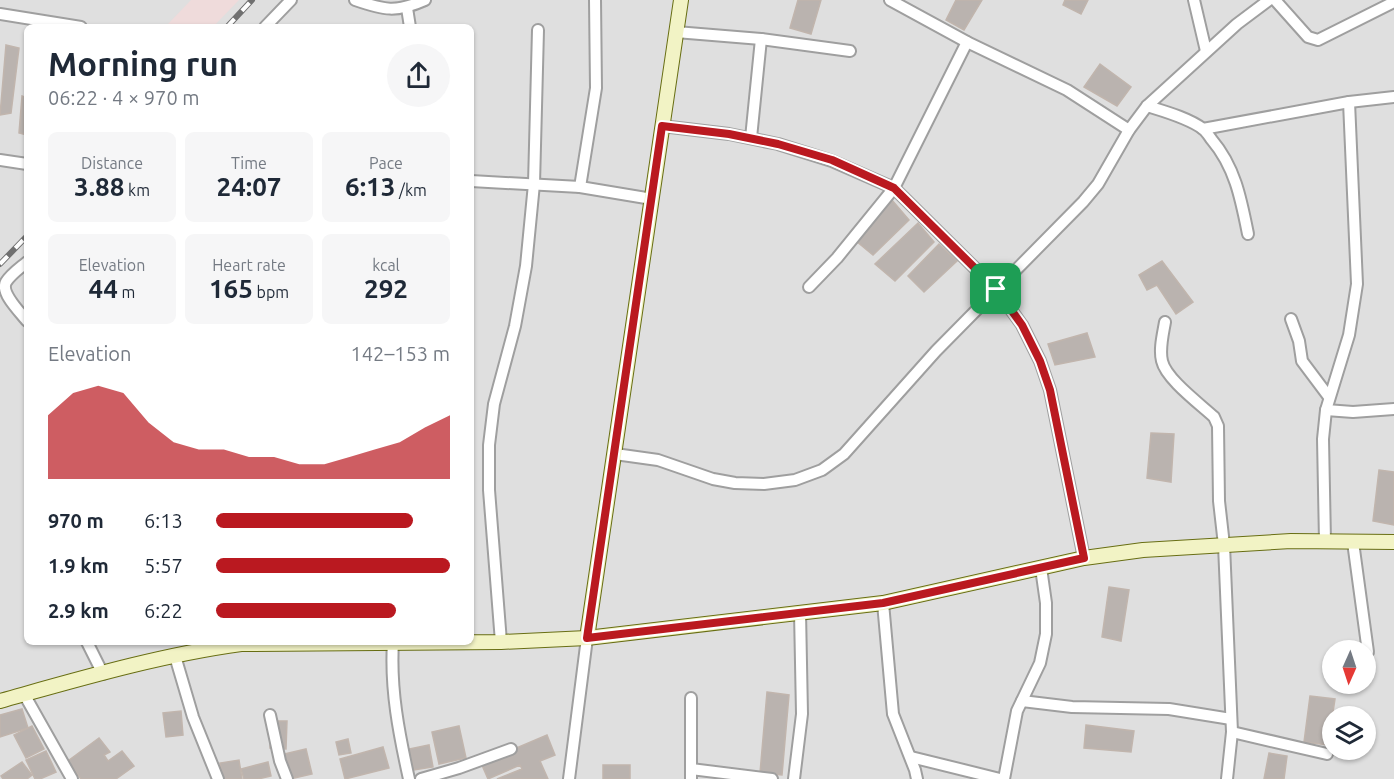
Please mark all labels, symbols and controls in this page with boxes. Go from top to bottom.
button: share [387,44,450,107]
text: Morning run [48,45,238,82]
text: 06:22 · 4 × 970 m [48,86,200,109]
text: Distance [81,154,143,172]
text: Time [231,154,267,172]
text: Pace [369,154,403,172]
text: 3.88 [74,172,124,201]
text: 24:07 [216,172,282,201]
text: 6:13 [345,172,395,201]
text: km [124,181,150,199]
text: /km [395,181,427,199]
text: Elevation [79,256,145,274]
text: Heart rate [212,256,286,274]
text: kcal [372,256,400,274]
pin [970,263,1021,314]
icon: arrive [979,272,1012,305]
text: 44 [89,274,118,303]
text: 165 [209,274,253,303]
text: 292 [364,274,408,303]
text: m [118,283,135,301]
text: bpm [253,283,289,301]
text: Elevation [48,342,131,365]
text: 142–153 m [351,342,450,365]
text: 970 m [48,509,104,532]
text: 6:13 [144,509,183,532]
text: 1.9 km [48,554,109,577]
text: 5:57 [144,554,183,577]
text: 2.9 km [48,599,109,622]
text: 6:22 [144,599,183,622]
north arrow [1322,640,1376,694]
map controls [1322,640,1376,760]
button: layers [1322,706,1376,760]

